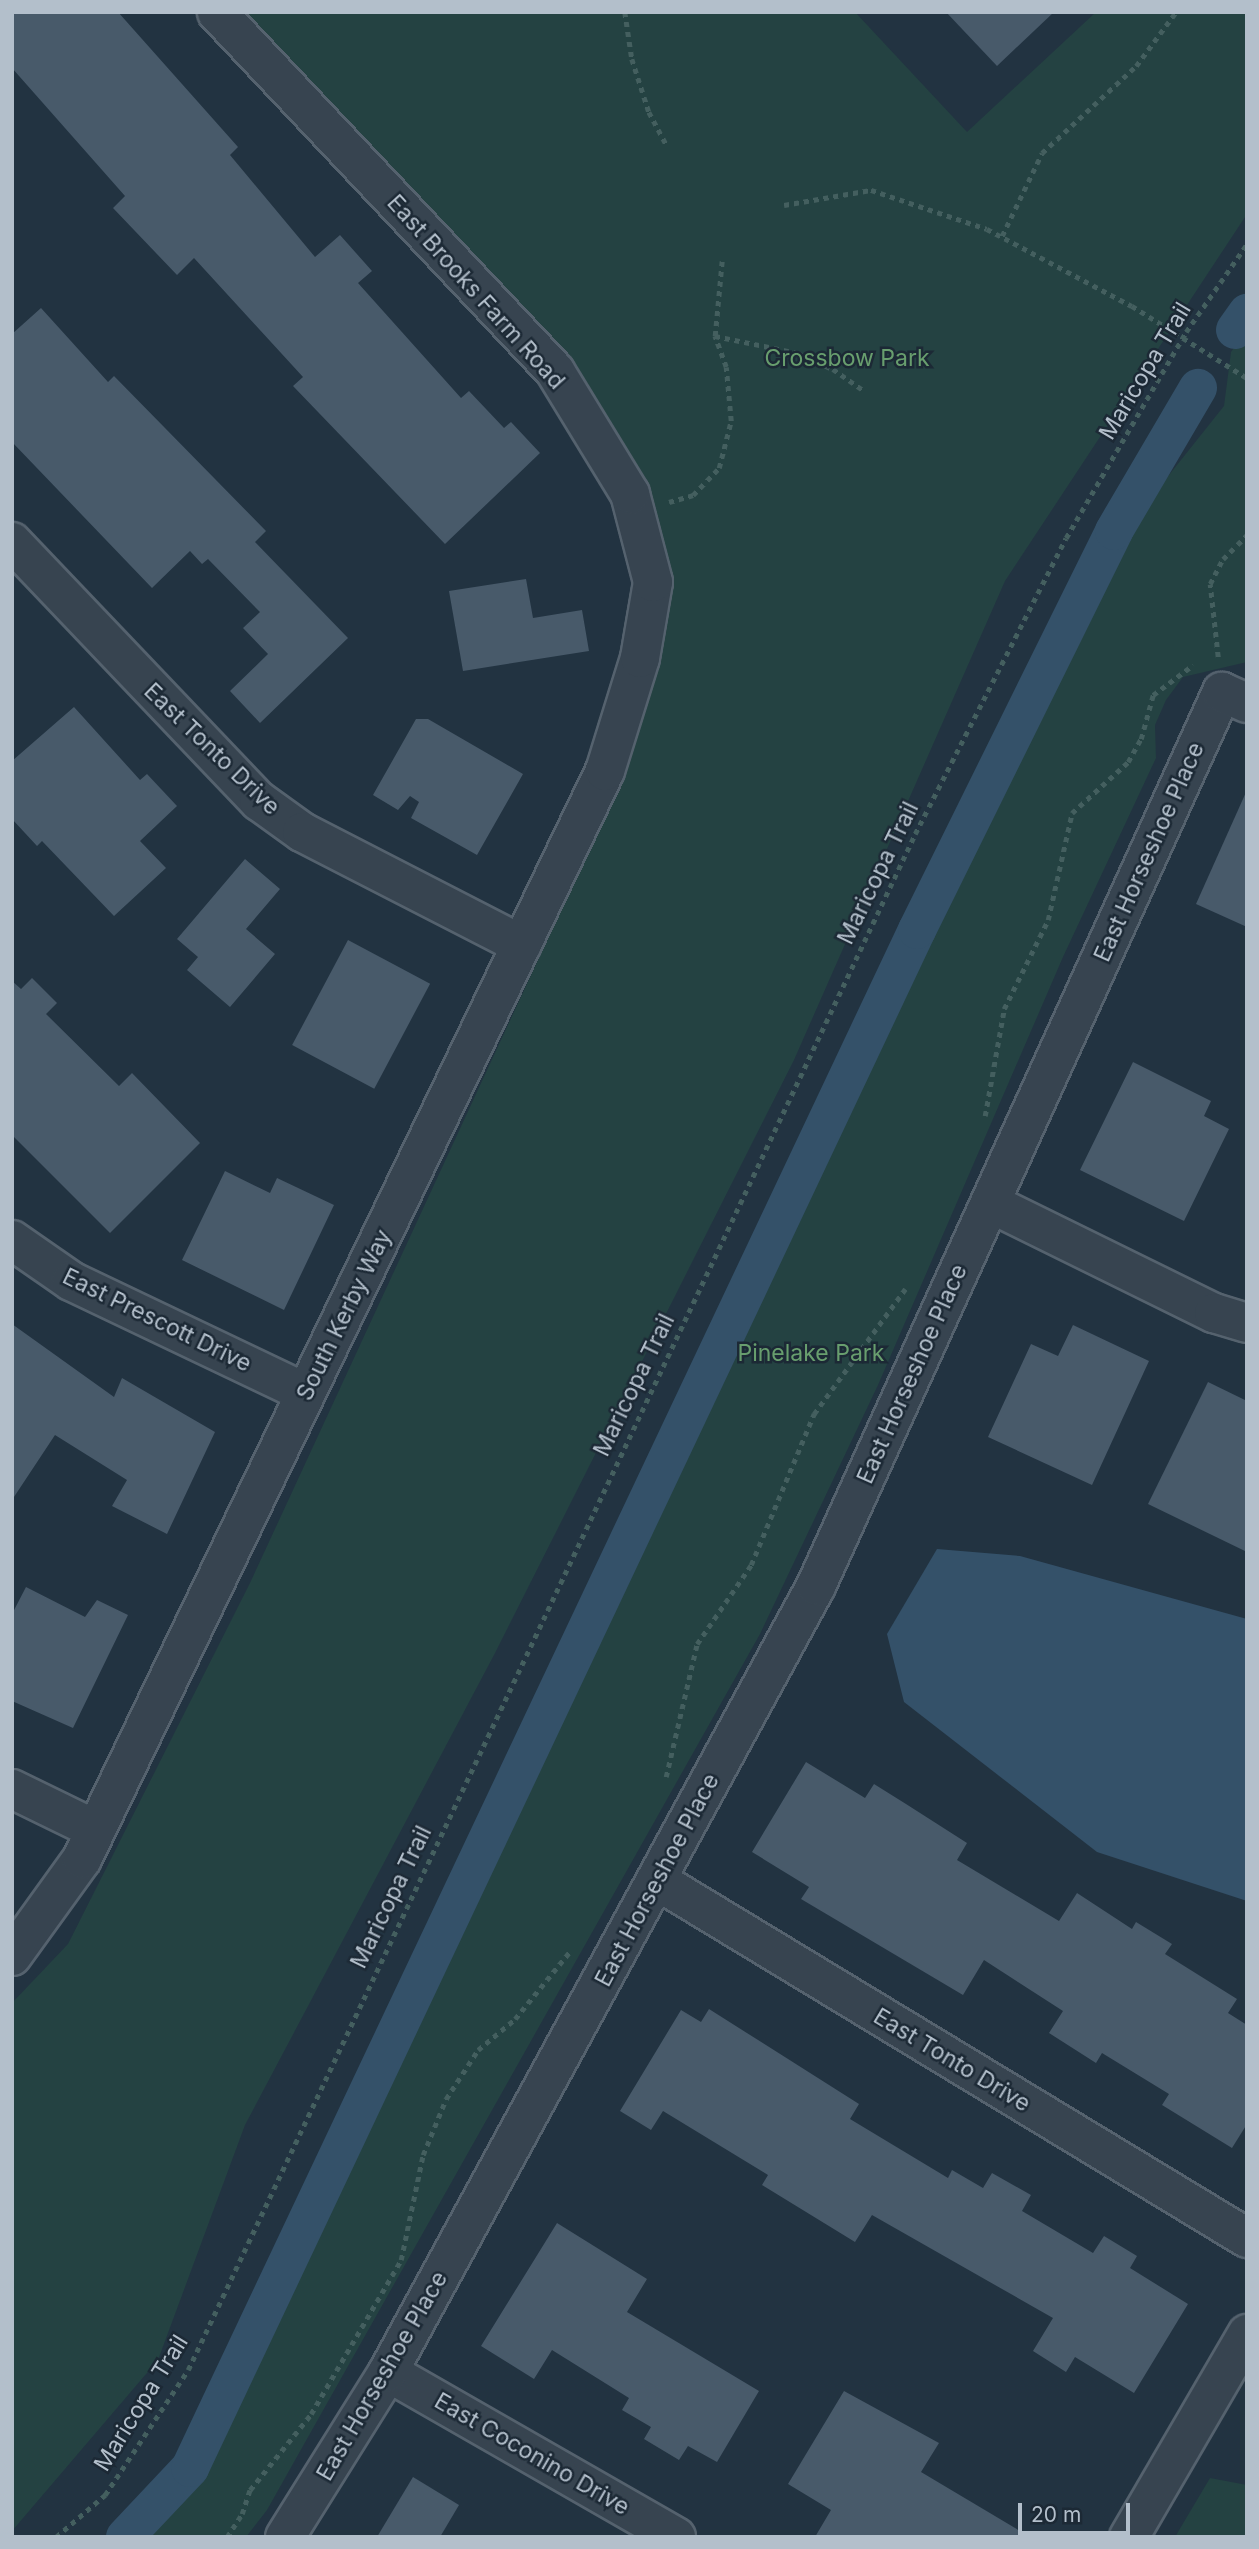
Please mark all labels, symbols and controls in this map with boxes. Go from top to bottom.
street label: East Brooks Farm Road [381,189,571,395]
street label: Maricopa Trail [1093,297,1197,445]
park label: Crossbow Park [764,344,930,372]
street label: East Tonto Drive [138,677,286,821]
street label: East Horseshoe Place [1088,738,1210,966]
street label: Maricopa Trail [832,797,924,949]
street label: South Kerby Way [291,1225,397,1405]
street label: East Horseshoe Place [851,1260,973,1488]
street label: East Prescott Drive [58,1262,256,1378]
street label: Maricopa Trail [588,1309,680,1461]
park label: Pinelake Park [738,1339,884,1367]
street label: East Horseshoe Place [589,1769,725,1991]
street label: Maricopa Trail [345,1821,437,1973]
street label: East Tonto Drive [869,2002,1035,2118]
street label: East Horseshoe Place [311,2266,453,2486]
street label: Maricopa Trail [88,2330,194,2476]
street label: East Coconino Drive [430,2387,634,2521]
scale bar [1021,2490,1133,2534]
text: 20 m [1031,2502,1081,2527]

